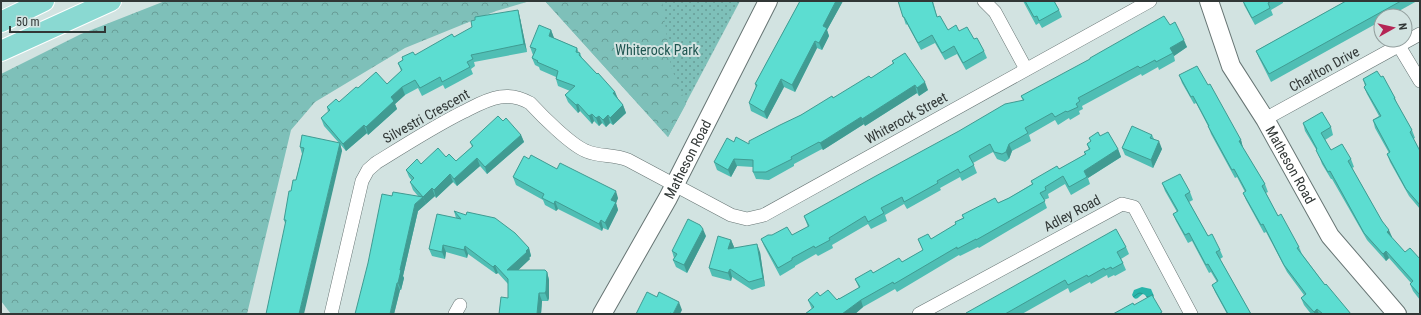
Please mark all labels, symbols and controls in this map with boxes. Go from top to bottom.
scale bar [10,8,105,34]
north arrow [1373,8,1413,48]
text: 50 m [16,15,40,29]
text: N [1396,22,1409,31]
park label: Whiterock Park [615,42,699,58]
street label: Charlton Drive [1286,43,1362,95]
street label: Silvestri Crescent [380,86,472,146]
street label: Whiterock Street [862,89,950,147]
street label: Matheson Road [661,117,714,201]
street label: Matheson Road [1262,123,1318,206]
street label: Adley Road [1041,191,1103,235]

